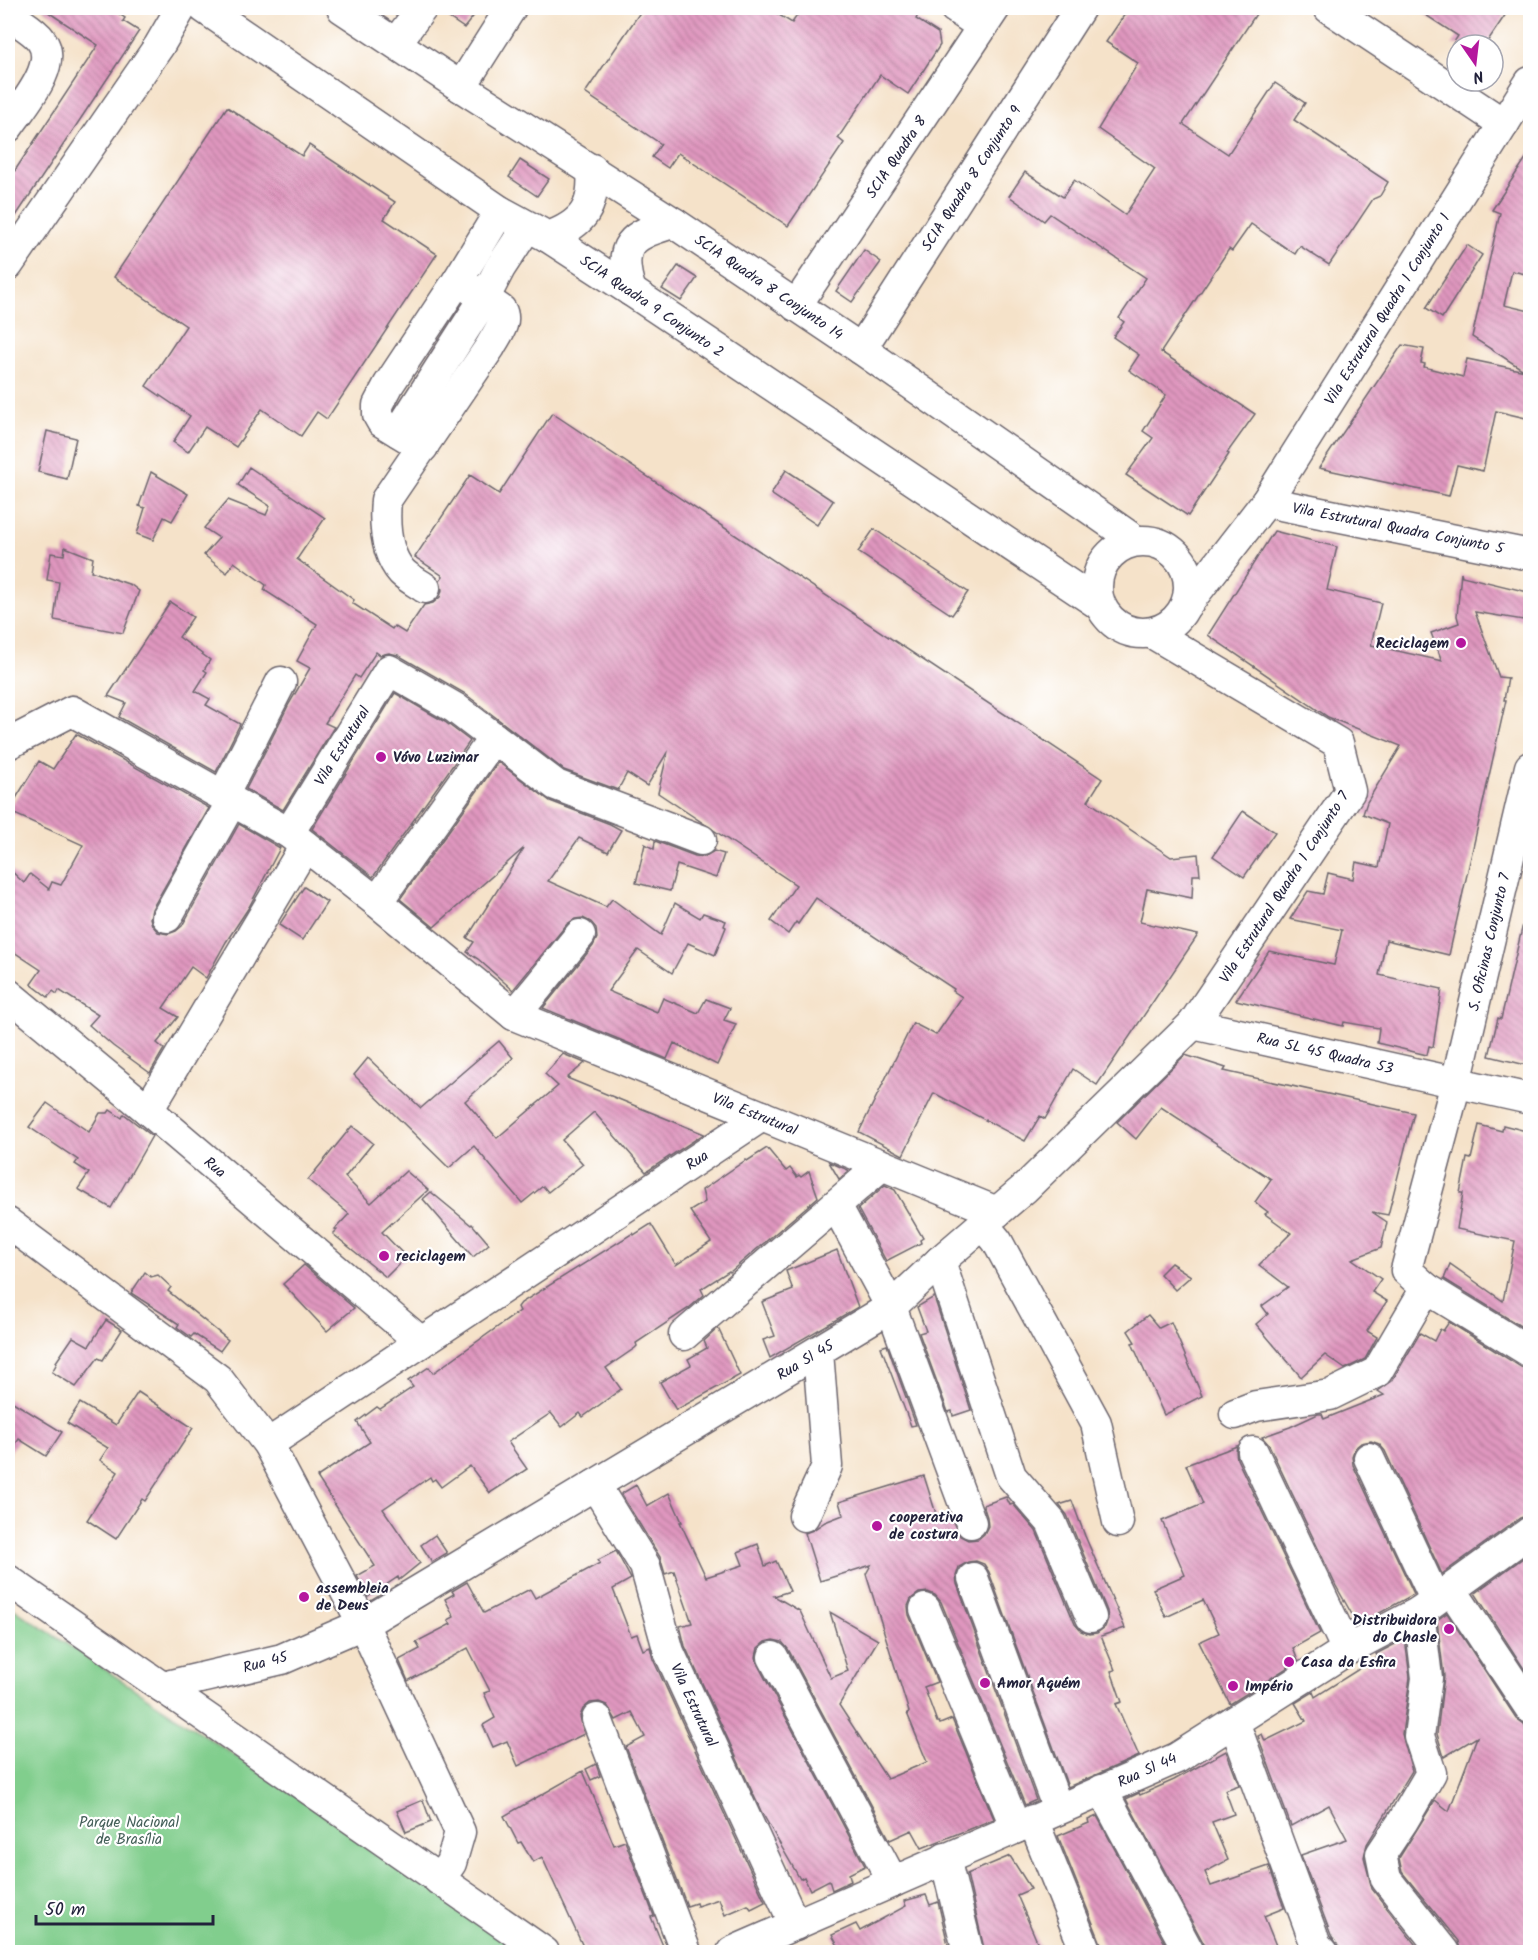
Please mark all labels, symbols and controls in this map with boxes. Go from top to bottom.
north arrow [1445,33,1505,93]
text: N [1470,63,1486,89]
street label: SCIA Quadra 8 Conjunto 9 [916,100,1029,256]
street label: SCIA Quadra 8 [860,111,934,204]
street label: Vila Estrutural Quadra 1 Conjunto 1 [1319,209,1457,410]
street label: SCIA Quadra 8 Conjunto 14 [689,229,848,347]
street label: SCIA Quadra 9 Conjunto 2 [574,249,728,364]
street label: Vila Estrutural Quadra Conjunto 5 [1290,497,1507,561]
place label: Reciclagem [1376,632,1449,656]
marker: Reciclagem [1454,636,1468,650]
street label: Vila Estrutural [309,702,377,791]
place label: Vóvo Luzimar [393,746,479,770]
marker: Vóvo Luzimar [374,750,388,764]
street label: Vila Estrutural Quadra 1 Conjunto 7 [1214,786,1357,988]
street label: S. Oficinas Conjunto 7 [1462,870,1518,1013]
street label: Rua SL 45 Quadra 53 [1254,1027,1396,1081]
street label: Vila Estrutural [708,1087,801,1143]
street label: Rua [681,1145,714,1177]
street label: Rua [198,1151,231,1184]
place label: reciclagem [396,1245,466,1269]
marker: reciclagem [377,1249,391,1263]
street label: Rua Sl 45 [772,1334,839,1387]
place label: cooperativa de costura [889,1506,963,1547]
marker: cooperativa de costura [870,1519,884,1533]
place label: assembleia de Deus [316,1577,389,1618]
marker: assembleia de Deus [297,1590,311,1604]
place label: Distribuidora do Chasle [1352,1609,1438,1650]
marker: Distribuidora do Chasle [1442,1622,1456,1636]
street label: Rua 45 [240,1645,291,1680]
place label: Casa da Esfira [1301,1651,1396,1675]
marker: Casa da Esfira [1282,1655,1296,1669]
street label: Vila Estrutural [663,1660,723,1752]
place label: Amor Aquém [997,1672,1080,1696]
place label: Império [1245,1675,1293,1699]
marker: Amor Aquém [978,1676,992,1690]
marker: Império [1226,1679,1240,1693]
street label: Rua Sl 44 [1114,1747,1181,1795]
park label: Parque Nacional de Brasília [79,1811,179,1852]
scale bar [36,1888,213,1926]
text: 50 m [45,1896,85,1925]

